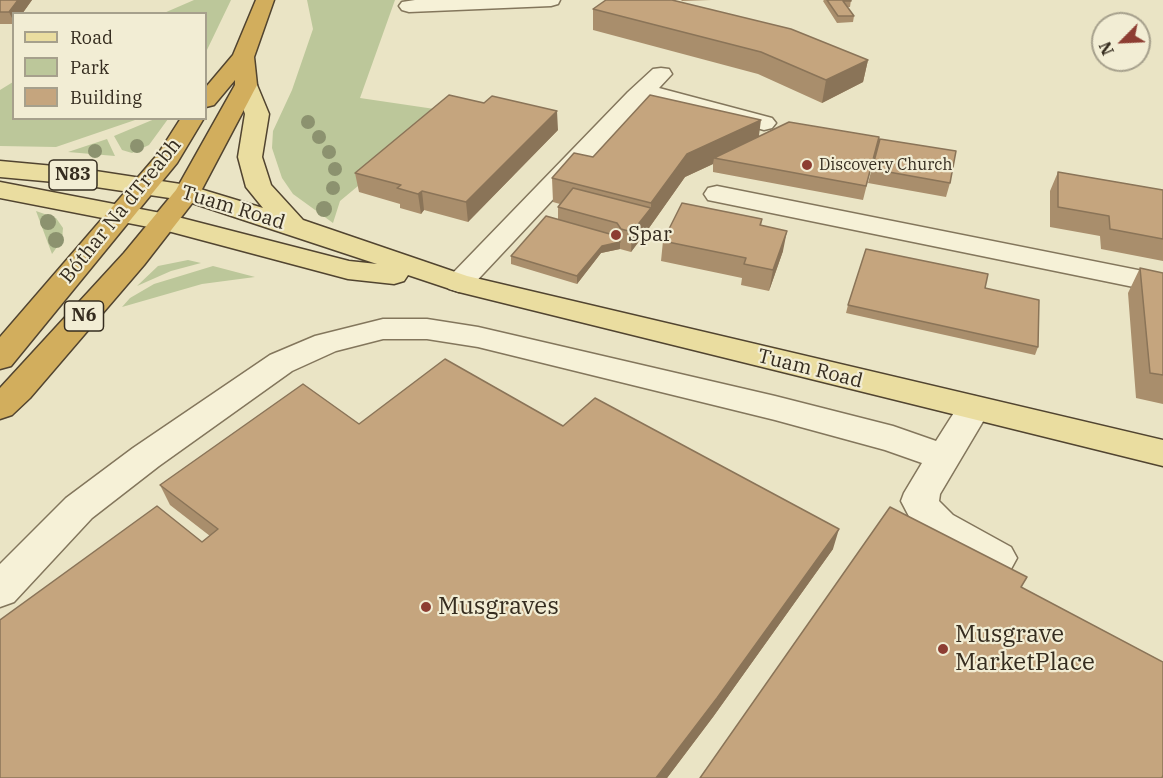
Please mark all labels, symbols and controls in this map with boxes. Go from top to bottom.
legend [12,12,207,120]
north arrow [1091,12,1151,72]
text: Road [70,26,113,49]
text: N [1095,39,1118,58]
text: Park [70,56,109,79]
text: Building [70,86,142,109]
street label: Bóthar Na dTreabh [55,134,187,288]
place label: Discovery Church [819,155,952,175]
marker: Discovery Church [800,158,814,172]
road number: N83 [49,160,97,190]
street label: Tuam Road [178,181,288,235]
place label: Spar [628,223,672,247]
marker: Spar [609,228,623,242]
road number: N6 [64,301,104,331]
street label: Tuam Road [755,344,865,394]
place label: Musgraves [438,593,559,621]
marker: Musgraves [419,600,433,614]
place label: Musgrave MarketPlace [955,621,1095,677]
marker: Musgrave MarketPlace [936,642,950,656]

